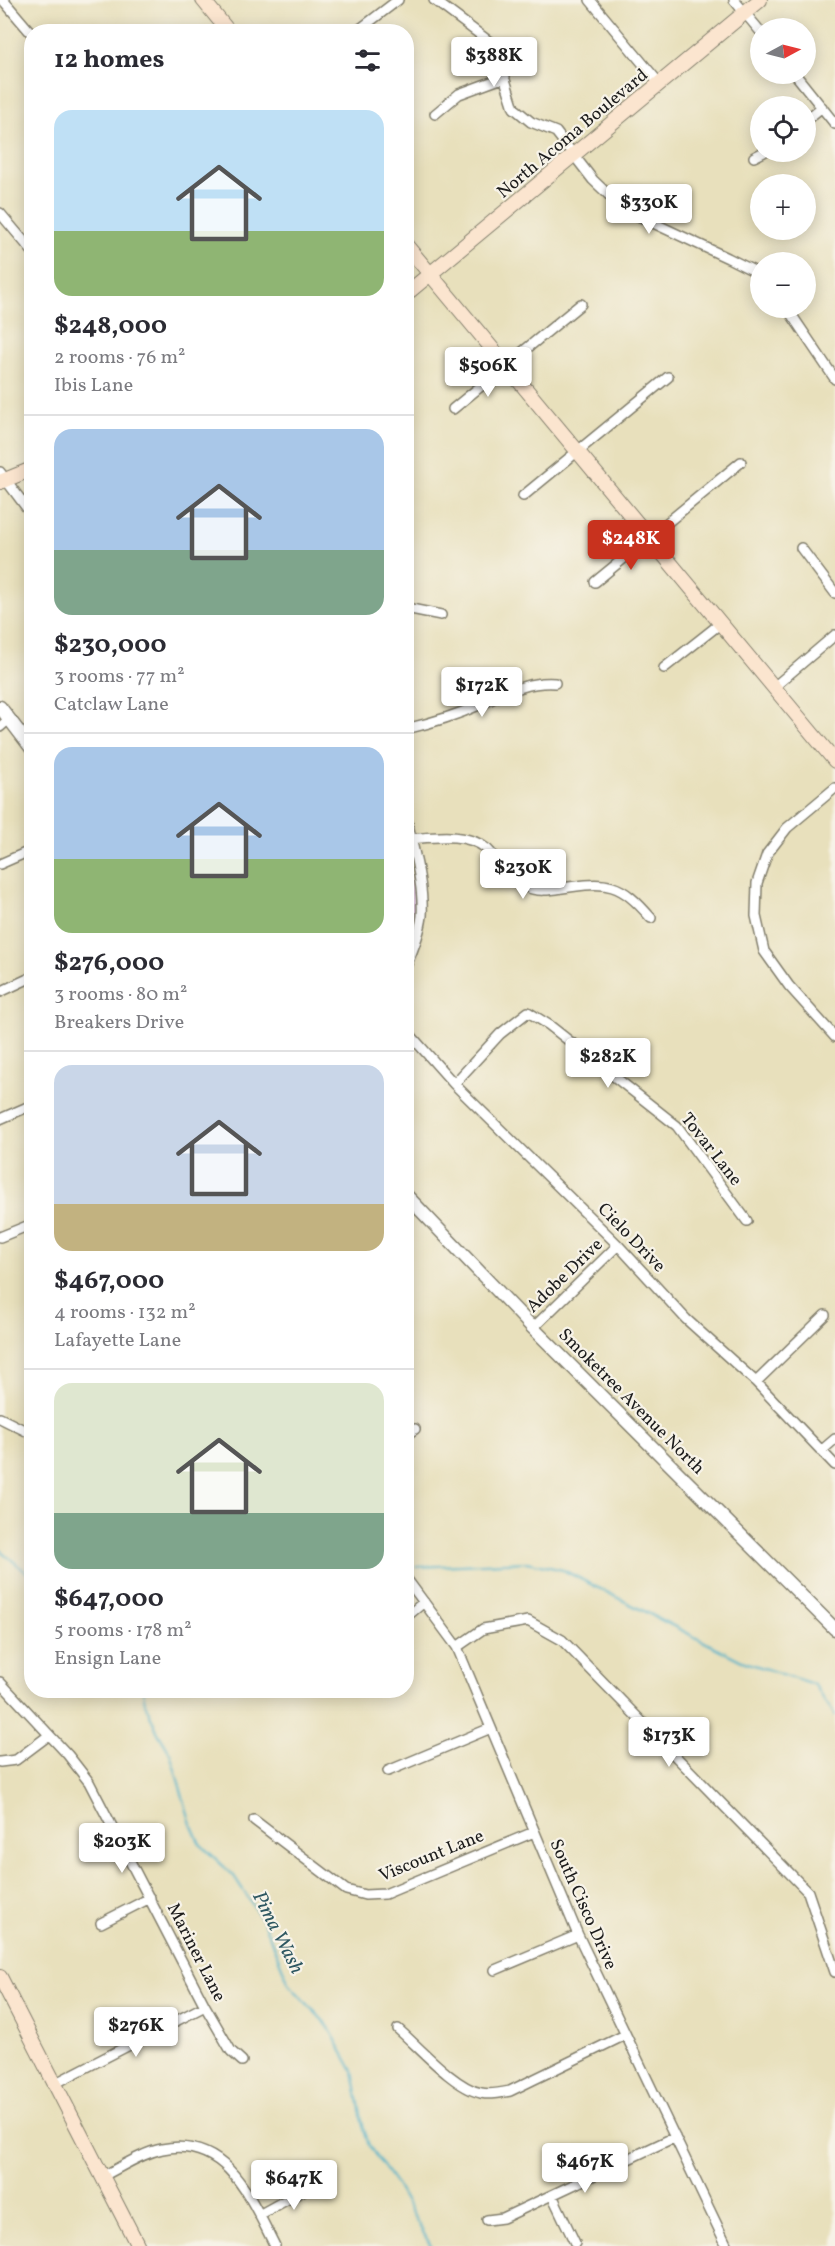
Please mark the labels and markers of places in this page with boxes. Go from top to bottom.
pin: $388K [452,37,536,88]
pin: $330K [607,184,691,235]
pin: $506K [446,347,530,398]
pin: $248K [589,520,673,571]
pin: $172K [440,667,524,718]
pin: $230K [481,849,565,900]
pin: $282K [566,1038,650,1089]
pin: $173K [627,1717,711,1768]
pin: $203K [80,1823,164,1874]
pin: $276K [94,2007,178,2058]
pin: $467K [543,2143,627,2194]
pin: $647K [252,2160,336,2211]

